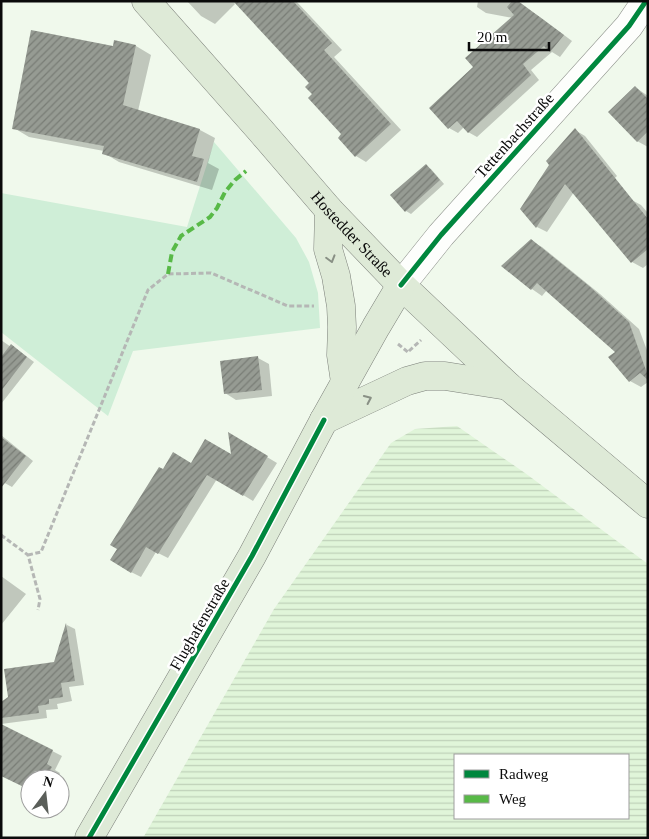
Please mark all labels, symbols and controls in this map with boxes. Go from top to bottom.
scale bar [469,20,549,52]
text: 20 m [477,29,508,45]
street label: Tettenbachstraße [472,89,557,181]
street label: Hostedder Straße [308,188,396,280]
one-way arrow [325,254,336,263]
one-way arrow [363,395,372,405]
street label: Flughafenstraße [166,575,233,674]
legend [454,754,629,819]
text: Radweg [499,766,549,782]
north arrow [20,769,70,819]
text: N [41,773,55,790]
text: Weg [499,791,527,807]

